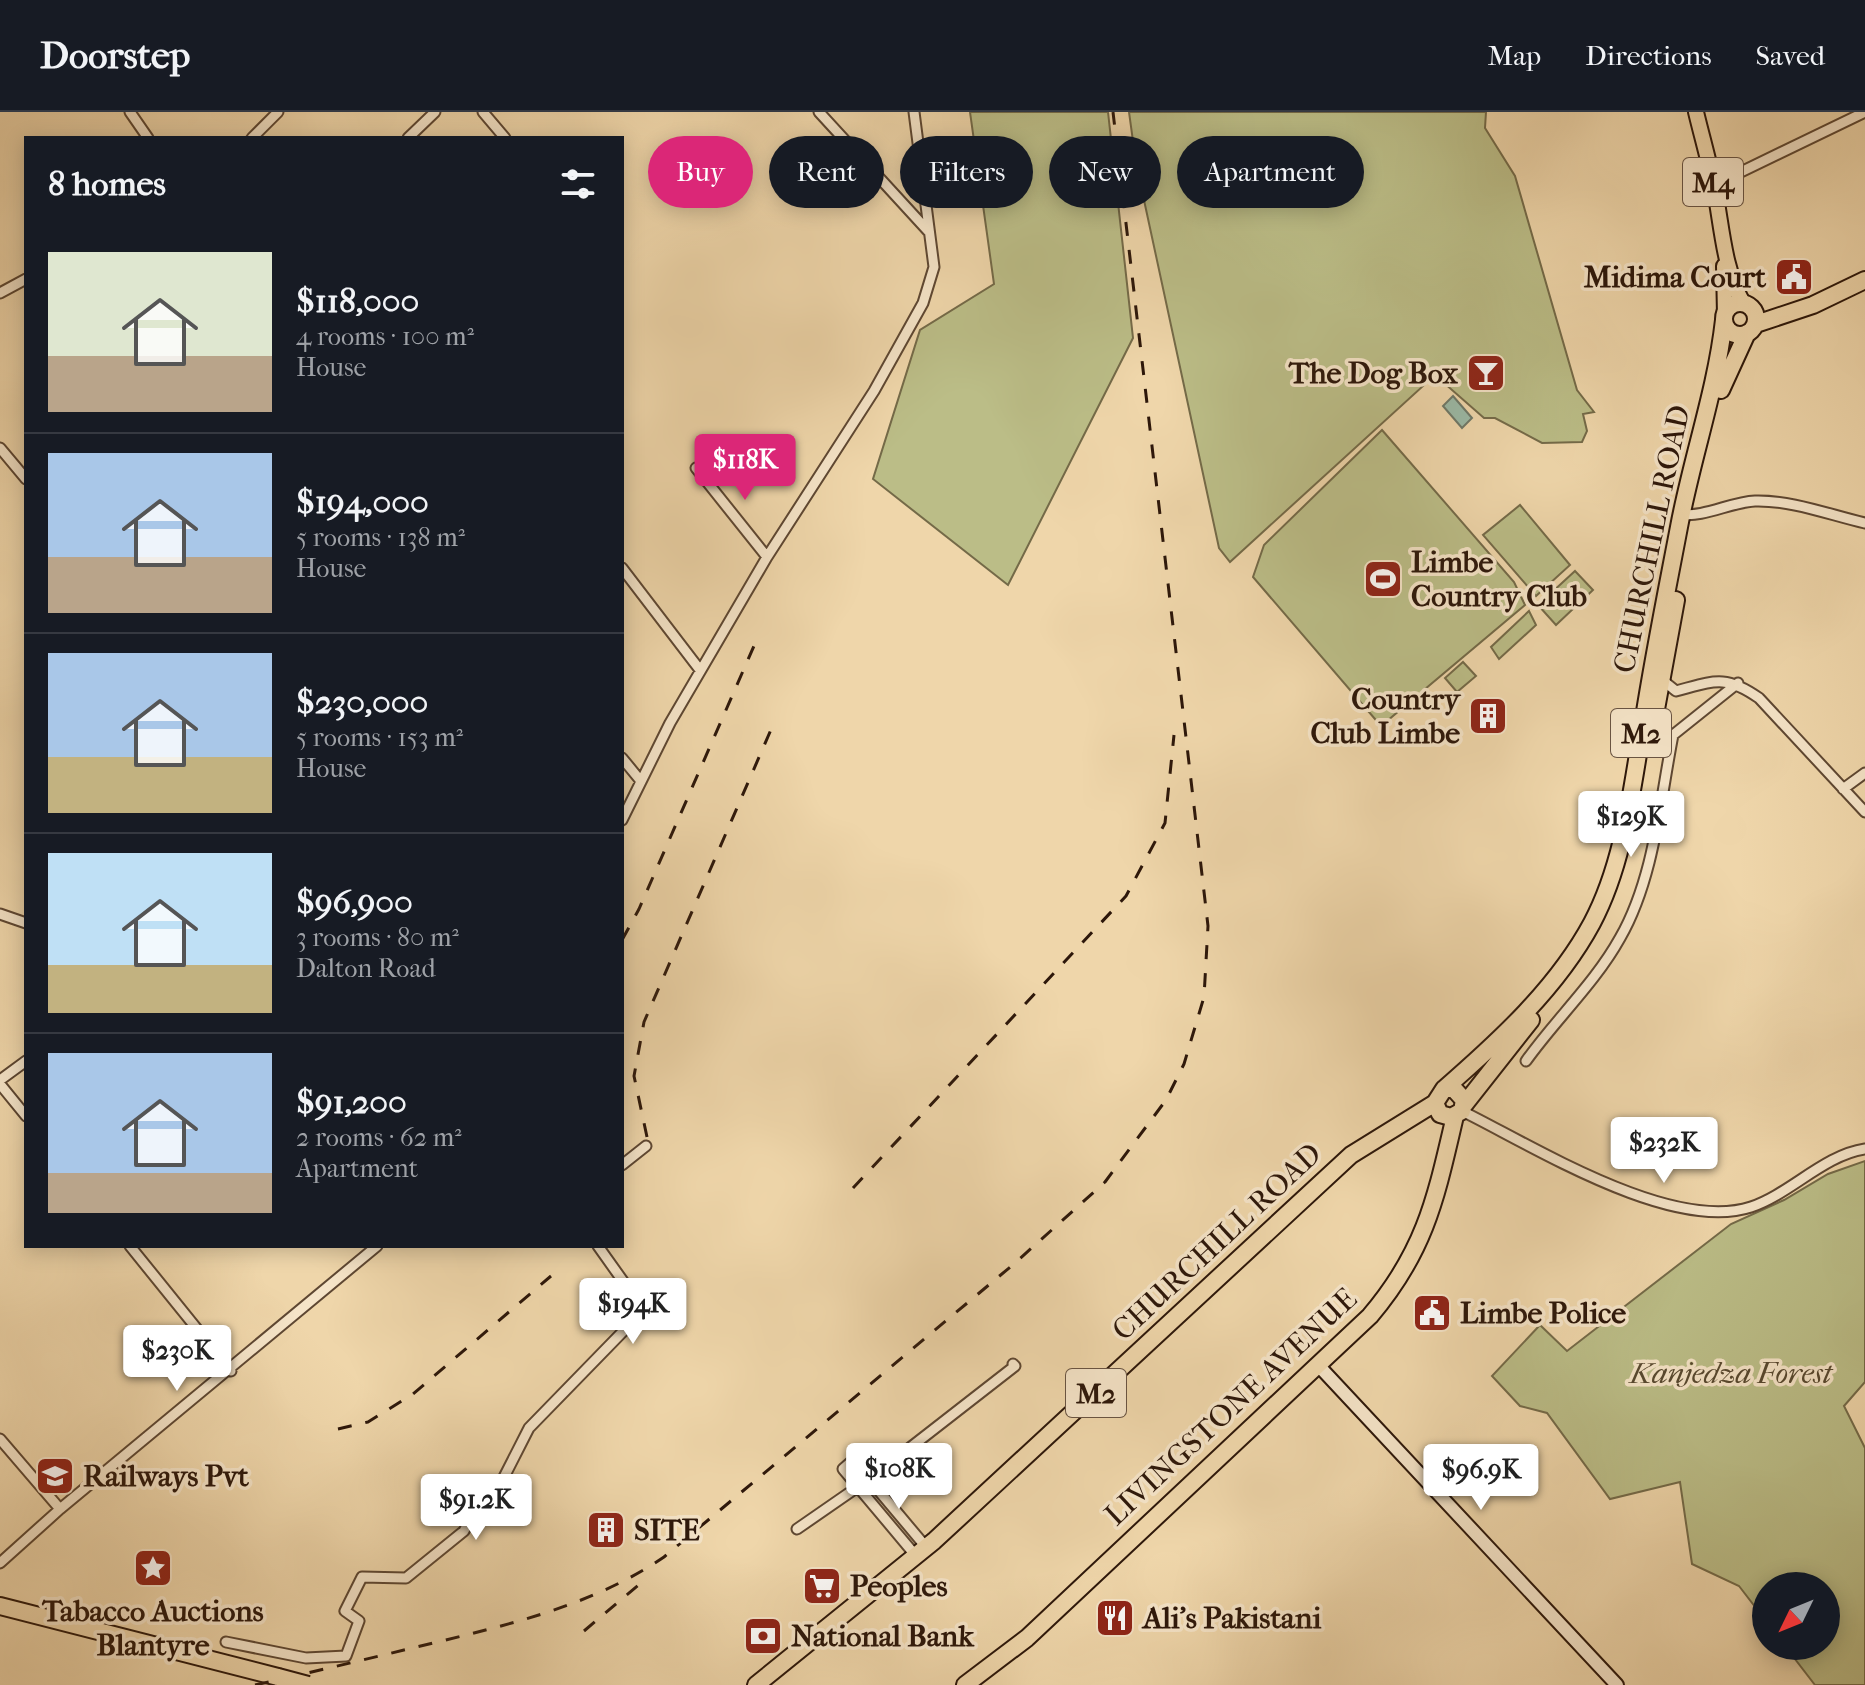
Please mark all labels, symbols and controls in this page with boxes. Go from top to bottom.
text: Doorstep [40,33,190,78]
text: Map [1488,39,1541,72]
text: Directions [1585,39,1712,72]
text: Saved [1756,39,1825,72]
chip: Buy [648,136,753,208]
chip: Rent [769,136,884,208]
chip: Filters [900,136,1033,208]
chip: New [1049,136,1161,208]
chip: Apartment [1177,136,1364,208]
road number: M4 [1683,158,1743,206]
icon: filters [556,162,600,206]
text: 8 homes [48,164,166,204]
public building icon: Midima Court [1773,256,1815,298]
place label: Midima Court [1584,260,1766,295]
text: $118,000 [296,281,419,321]
icon: home [112,284,208,380]
text: 4 rooms · 100 m² [296,321,474,352]
text: House [296,352,366,383]
bar icon: The Dog Box [1465,352,1507,394]
place label: The Dog Box [1288,356,1458,391]
street label: CHURCHILL ROAD [1607,402,1697,676]
pin: $118K [689,434,801,502]
text: $118K [713,444,777,475]
text: $194,000 [296,482,429,522]
icon: home [112,485,208,581]
text: 5 rooms · 138 m² [296,522,465,553]
place label: Limbe Country Club [1411,545,1587,614]
text: House [296,553,366,584]
sports icon: Limbe Country Club [1362,558,1404,600]
text: $230,000 [296,682,428,722]
place label: Country Club Limbe [1310,682,1462,751]
icon: home [112,685,208,781]
building icon: Country Club Limbe [1467,695,1509,737]
road number: M2 [1611,709,1671,757]
text: 5 rooms · 153 m² [296,722,463,753]
text: House [296,753,366,784]
pin: $129K [1575,791,1687,859]
text: $129K [1596,801,1666,832]
text: $96,900 [296,882,413,922]
icon: home [112,885,208,981]
text: 3 rooms · 80 m² [296,922,459,953]
text: Dalton Road [296,953,436,984]
text: $91,200 [296,1082,407,1122]
icon: home [112,1085,208,1181]
pin: $232K [1608,1117,1720,1185]
text: 2 rooms · 62 m² [296,1122,462,1153]
text: $232K [1629,1127,1699,1158]
street label: CHURCHILL ROAD [1105,1136,1329,1348]
text: Apartment [296,1153,418,1184]
pin: $194K [577,1278,689,1346]
street label: LIVINGSTONE AVENUE [1098,1281,1364,1533]
text: $194K [597,1288,669,1319]
public building icon: Limbe Police [1411,1292,1453,1334]
place label: Limbe Police [1460,1296,1626,1331]
pin: $230K [121,1325,233,1393]
text: $230K [141,1335,213,1366]
park label: Kanjedza Forest [1628,1356,1834,1391]
road number: M2 [1066,1369,1126,1417]
pin: $108K [843,1443,955,1511]
pin: $96.9K [1416,1444,1546,1512]
text: $108K [864,1453,934,1484]
text: $96.9K [1441,1454,1521,1485]
school or university icon: Railways Pvt [34,1455,76,1497]
place label: Railways Pvt [83,1459,249,1494]
pin: $91.2K [411,1474,541,1542]
text: $91.2K [439,1484,513,1515]
building icon: SITE [585,1509,627,1551]
place label: SITE [634,1513,700,1548]
place icon: Tabacco Auctions Blantyre [132,1547,174,1589]
supermarket icon: Peoples [801,1565,843,1607]
place label: Peoples [850,1569,947,1604]
north arrow [1752,1572,1840,1660]
map controls [1752,1572,1840,1660]
place label: Tabacco Auctions Blantyre [41,1594,264,1663]
restaurant icon: Ali's Pakistani [1094,1597,1136,1639]
place label: Ali's Pakistani [1141,1601,1321,1636]
bank icon: National Bank [742,1615,784,1657]
place label: National Bank [791,1619,975,1654]

